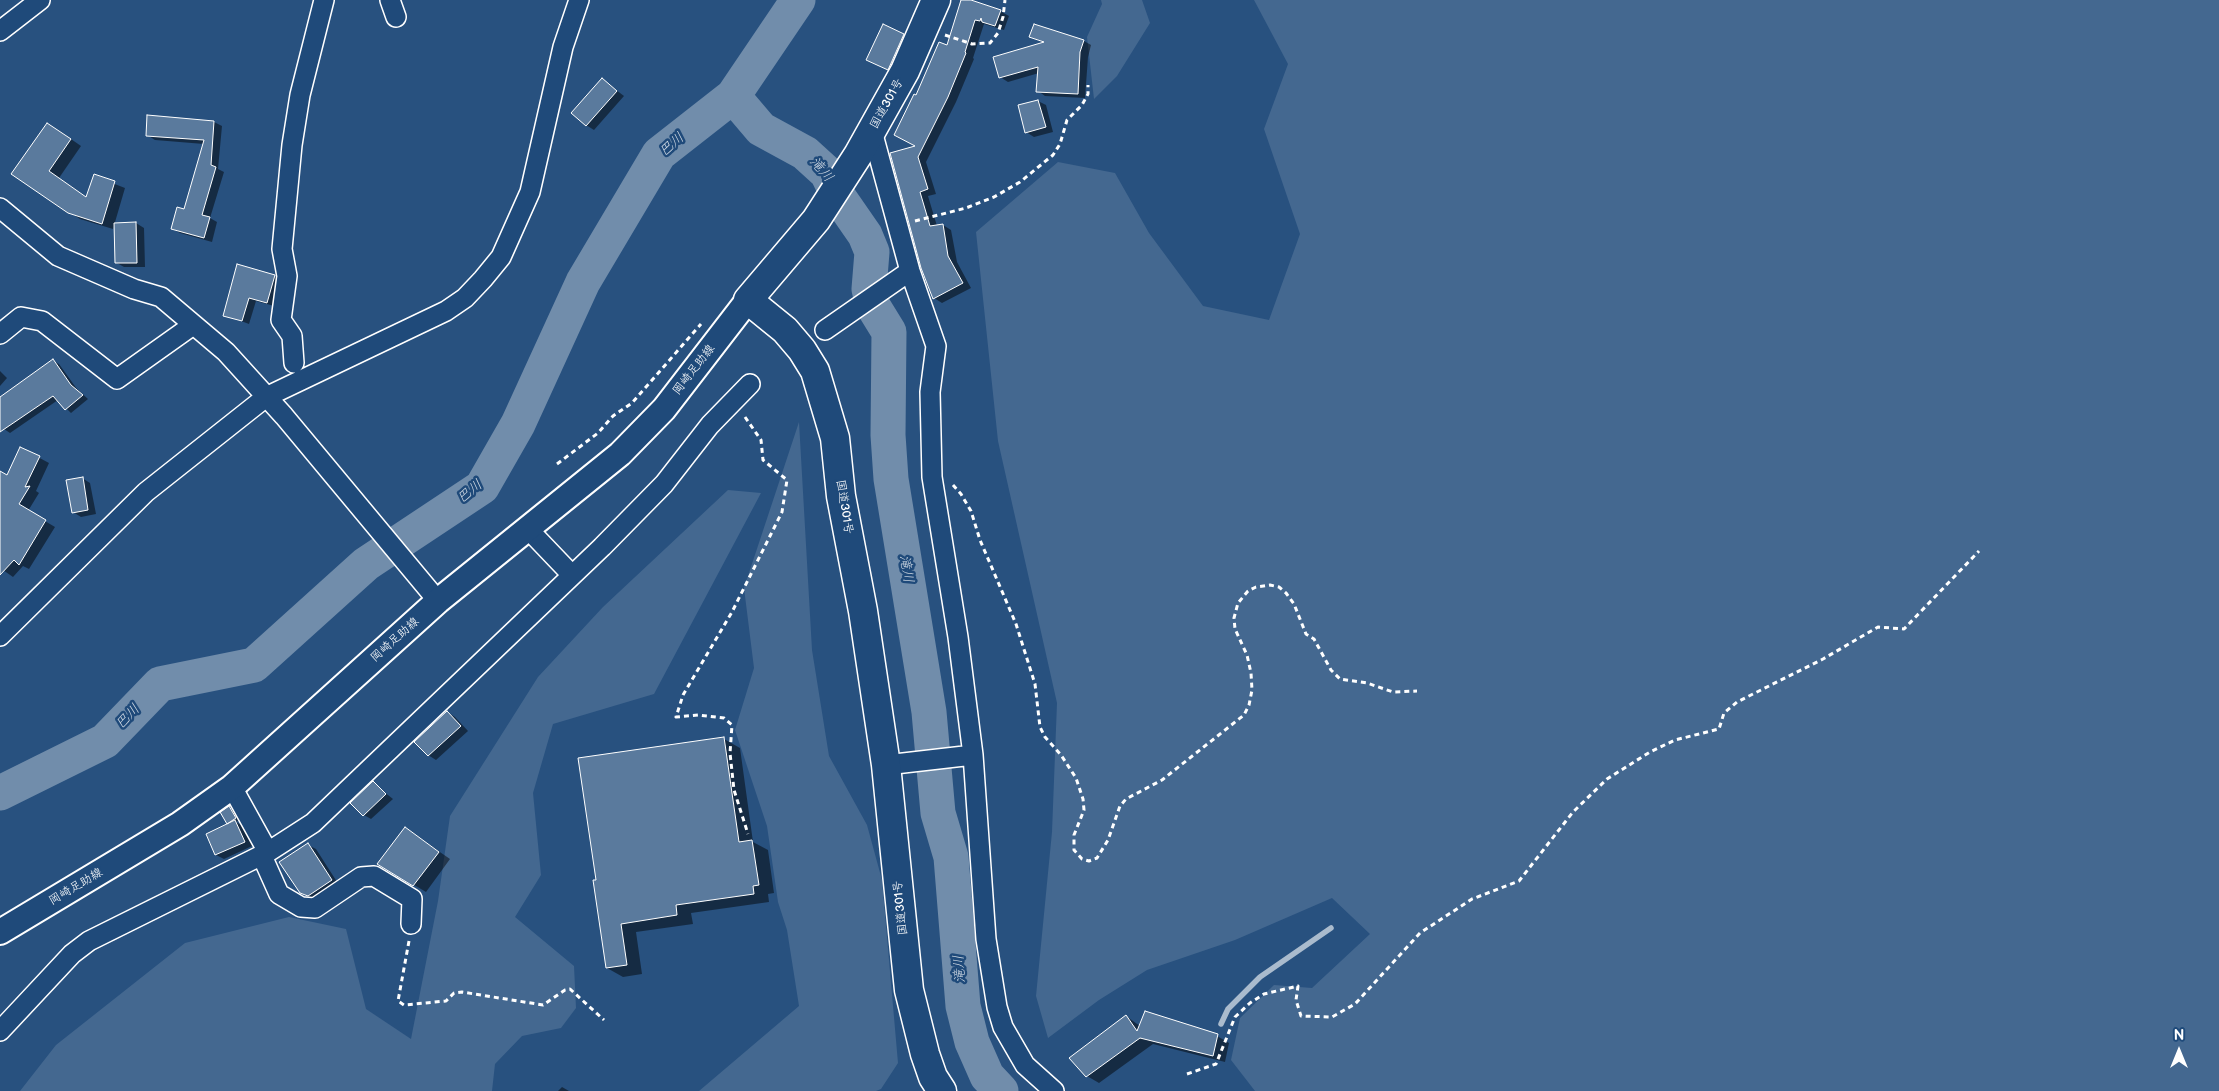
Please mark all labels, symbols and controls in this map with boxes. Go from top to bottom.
street label: 国道301号 [867,76,907,132]
water label: 巴川 [656,129,688,161]
water label: 滝川 [805,154,837,186]
street label: 岡崎足助線 [670,342,718,398]
water label: 巴川 [454,477,486,507]
street label: 国道301号 [833,479,855,535]
water label: 滝川 [896,554,916,584]
street label: 岡崎足助線 [368,615,422,665]
water label: 巴川 [112,701,144,733]
street label: 岡崎足助線 [47,865,105,909]
street label: 国道301号 [891,880,911,936]
water label: 滝川 [951,954,969,984]
north arrow [2154,1026,2204,1076]
text: N [2174,1027,2184,1044]

